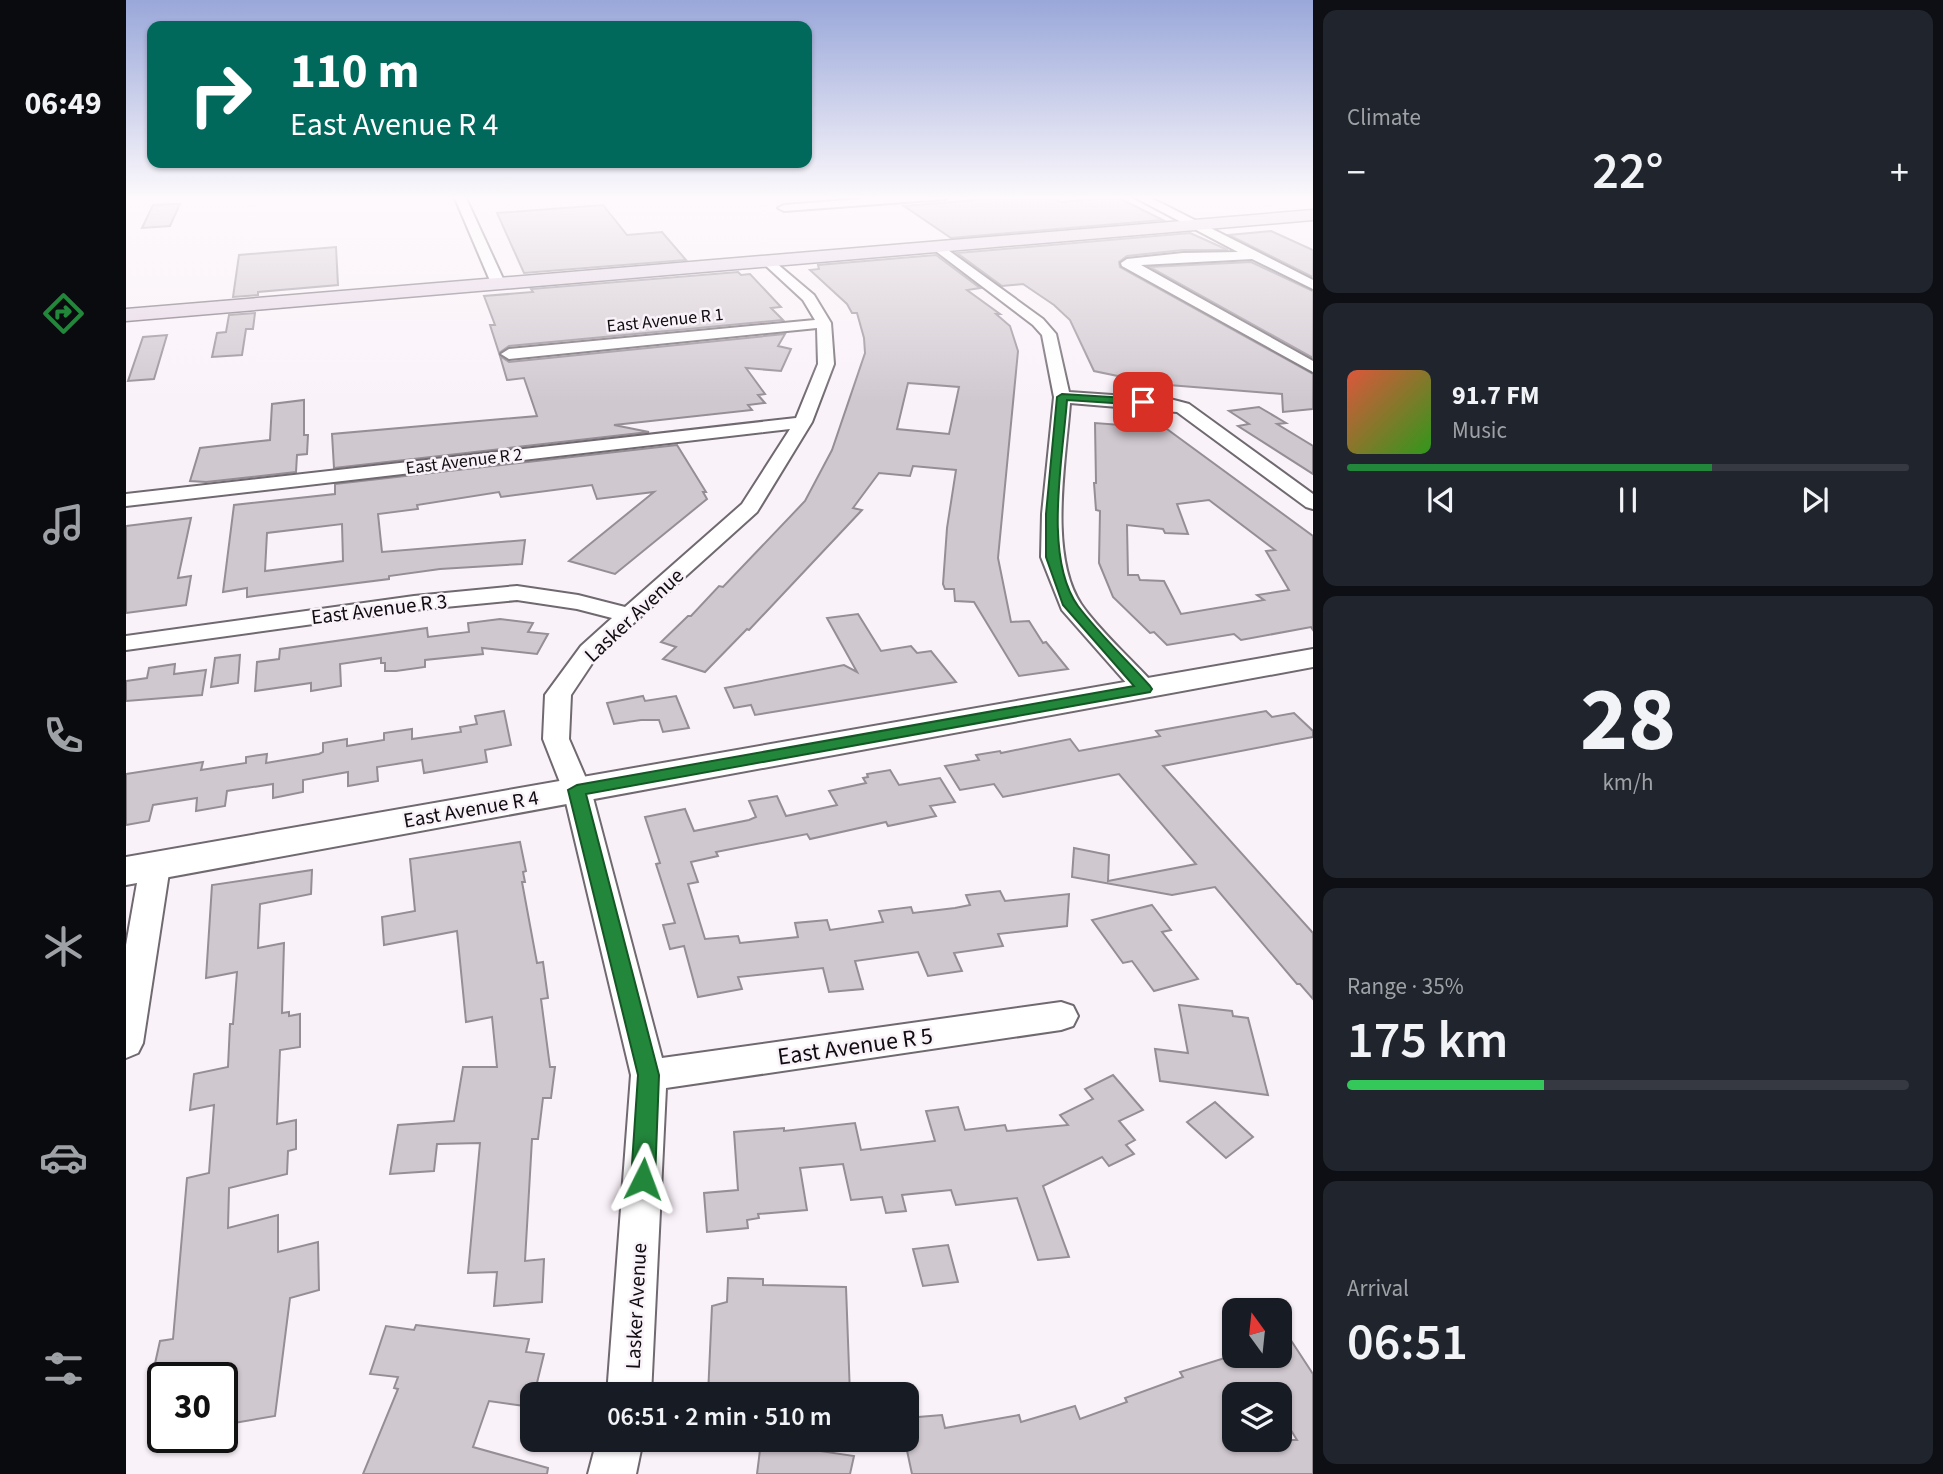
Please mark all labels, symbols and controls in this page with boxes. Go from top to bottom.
text: 110 m [290,37,419,107]
icon: right [175,49,266,140]
text: 06:49 [24,81,102,127]
text: Climate [1347,101,1421,134]
text: East Avenue R 4 [290,102,499,148]
text: 22° [1592,135,1664,209]
text: − [1347,146,1366,200]
text: + [1890,146,1909,200]
icon: directions [39,289,88,338]
street label: East Avenue R 1 [605,302,725,339]
pin [1113,372,1173,432]
text: 91.7 FM [1452,377,1540,414]
icon: arrive [1124,383,1162,421]
text: Music [1452,414,1507,447]
street label: East Avenue R 2 [404,442,524,481]
icon: previous [1422,481,1460,519]
icon: pause [1609,481,1647,519]
icon: next [1796,481,1834,519]
icon: music [39,500,88,549]
street label: Lasker Avenue [578,561,690,669]
street label: East Avenue R 3 [309,586,449,632]
text: 28 [1580,656,1676,785]
icon: phone [39,711,88,760]
text: km/h [1602,766,1654,799]
street label: East Avenue R 4 [401,782,541,836]
icon: climate [39,922,88,971]
text: Range · 35% [1347,970,1464,1003]
text: 175 km [1347,1004,1508,1078]
street label: East Avenue R 5 [775,1018,935,1075]
icon: car [39,1133,88,1182]
position arrow [606,1142,680,1216]
street label: Lasker Avenue [618,1242,654,1370]
text: Arrival [1347,1272,1409,1305]
north arrow [1222,1298,1292,1368]
map controls [1222,1298,1292,1452]
text: 06:51 [1347,1306,1468,1380]
icon: filters [39,1344,88,1393]
speed limit sign: 30 [147,1362,238,1453]
button: layers [1222,1382,1292,1452]
text: 06:51 · 2 min · 510 m [607,1398,832,1435]

